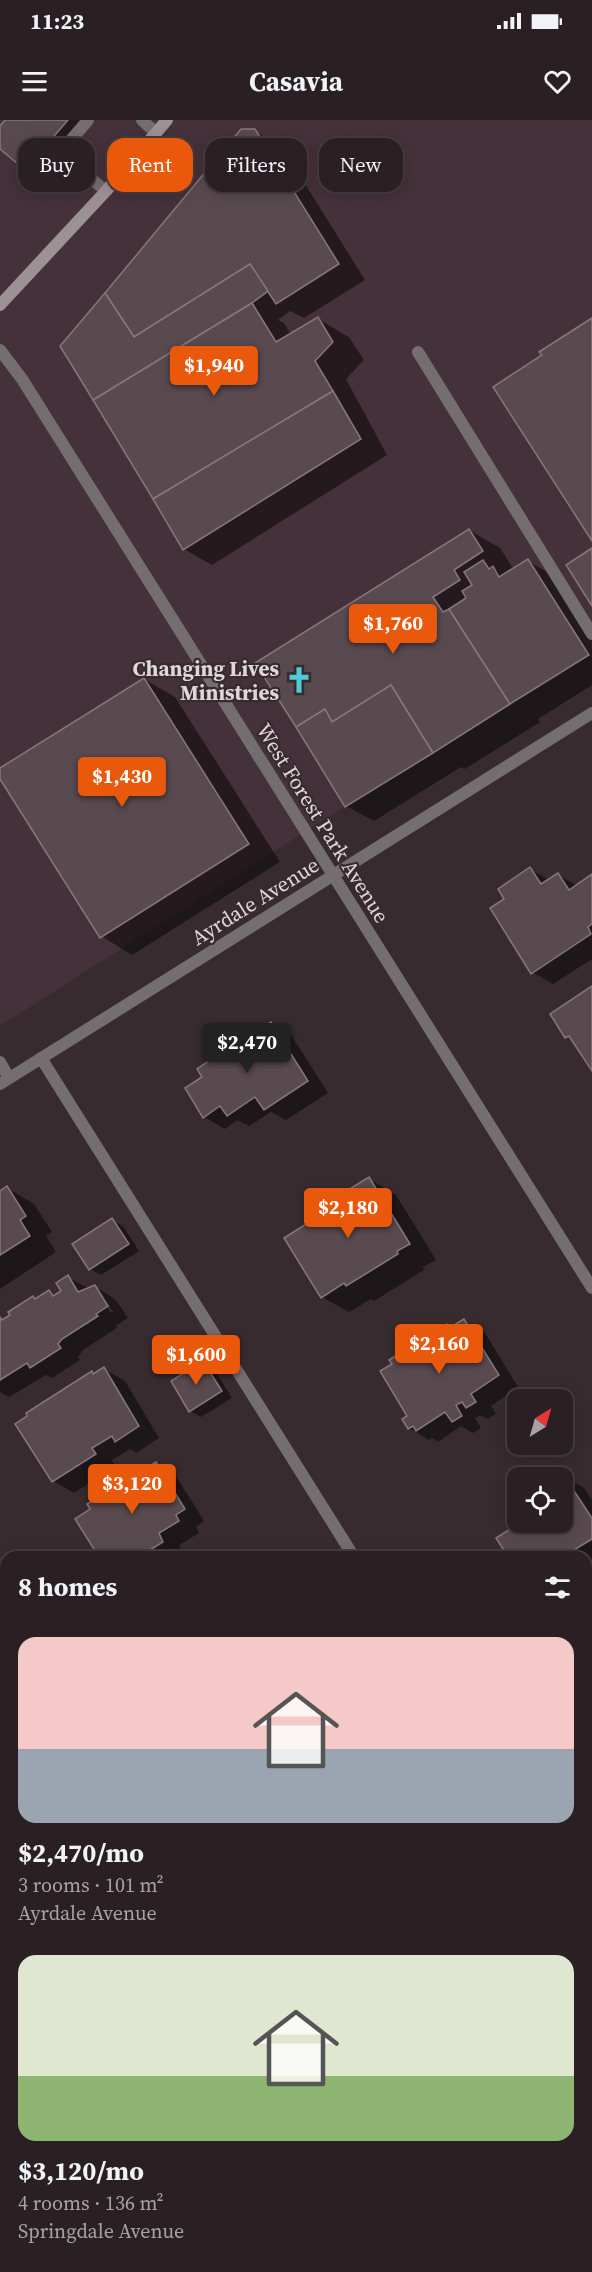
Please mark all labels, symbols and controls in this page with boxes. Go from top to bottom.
text: 11:23 [30,6,84,36]
text: Casavia [249,63,343,100]
icon: menu [18,65,51,98]
icon: heart [541,65,574,98]
chip: Buy [18,138,95,192]
chip: Rent [107,138,193,192]
chip: Filters [205,138,307,192]
chip: New [319,138,403,192]
pin: $1,940 [165,346,263,397]
text: $1,940 [184,351,244,379]
pin: $1,760 [344,604,442,655]
text: $1,760 [363,609,423,637]
place label: Changing Lives Ministries [133,654,279,707]
church icon: Changing Lives Ministries [284,665,314,695]
street label: West Forest Park Avenue [250,718,396,928]
pin: $1,430 [73,757,171,808]
text: $1,430 [92,762,152,790]
street label: Ayrdale Avenue [186,850,324,952]
pin: $2,470 [198,1023,296,1074]
text: $2,470 [217,1028,277,1056]
pin: $2,180 [299,1188,397,1239]
text: $2,180 [318,1193,378,1221]
pin: $2,160 [390,1324,488,1375]
text: $2,160 [409,1329,469,1357]
pin: $1,600 [147,1335,245,1386]
text: $1,600 [166,1340,226,1368]
north arrow [507,1389,573,1455]
map controls [507,1389,573,1533]
pin: $3,120 [83,1464,181,1515]
button: locate [507,1467,573,1533]
text: $3,120 [102,1469,162,1497]
text: 8 homes [18,1569,117,1605]
icon: filters [541,1571,574,1604]
icon: home [242,1676,350,1784]
text: $2,470/mo [18,1835,144,1871]
text: 3 rooms · 101 m² [18,1871,164,1899]
text: Ayrdale Avenue [18,1899,157,1927]
icon: home [242,1994,350,2102]
text: $3,120/mo [18,2153,144,2189]
text: 4 rooms · 136 m² [18,2189,164,2217]
text: Springdale Avenue [18,2217,184,2245]

